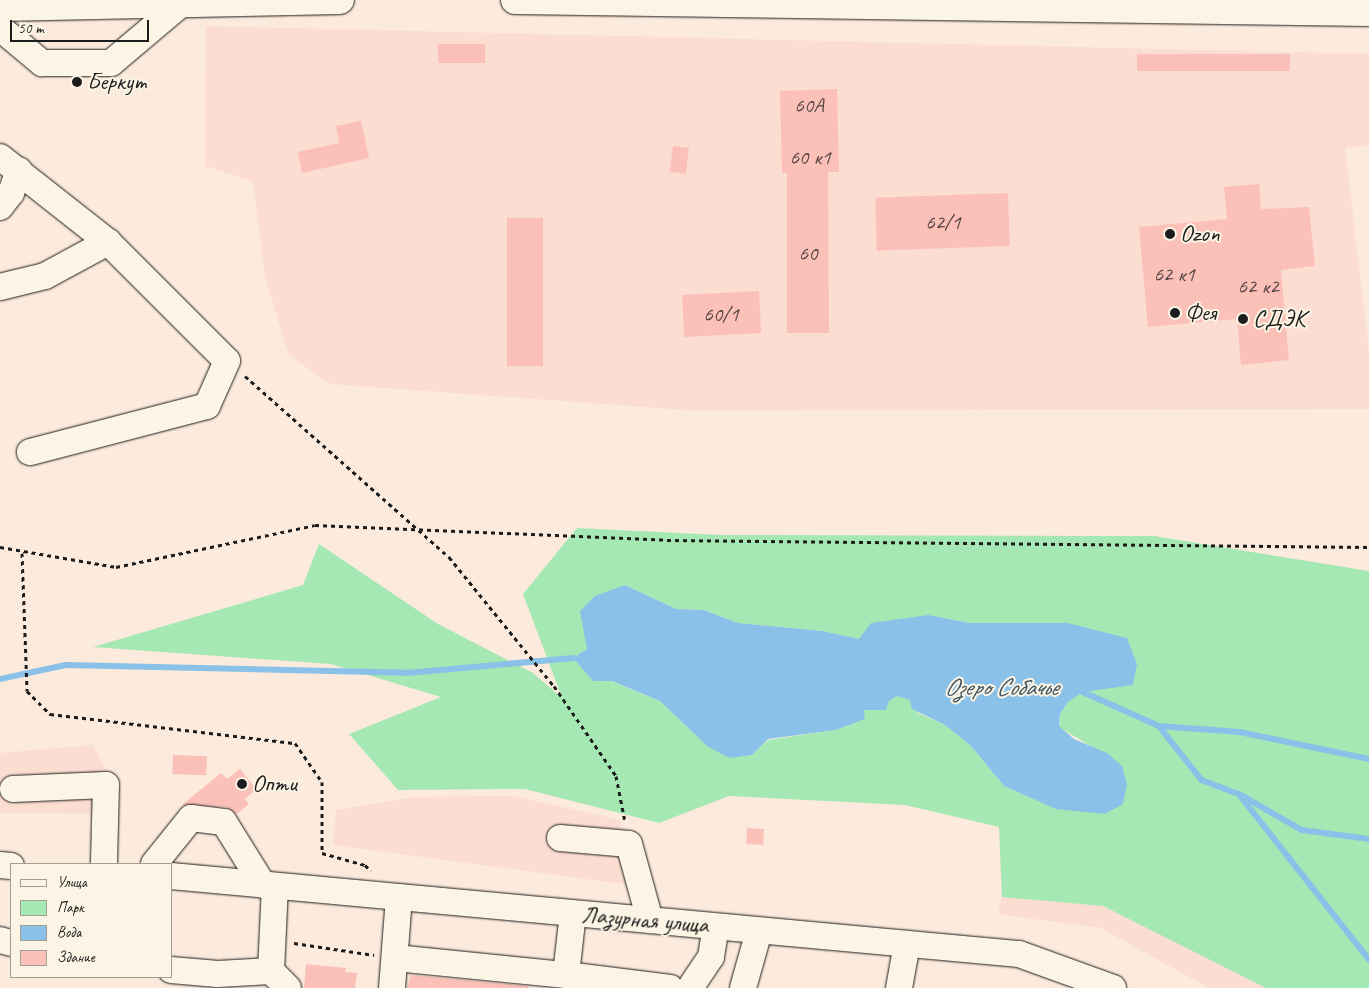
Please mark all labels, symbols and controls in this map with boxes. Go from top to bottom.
scale bar [12,10,151,42]
text: 50 m [18,19,44,38]
place label: Беркут [87,68,146,96]
marker: Беркут [71,76,83,88]
house number: 60А [794,92,824,118]
house number: 60 к1 [789,144,831,170]
house number: 62/1 [925,209,961,235]
place label: Ozon [1180,220,1219,248]
marker: Ozon [1164,228,1176,240]
house number: 60 [799,240,817,266]
house number: 62 к1 [1153,261,1195,287]
house number: 62 к2 [1237,273,1279,299]
place label: Фея [1185,299,1216,327]
house number: 60/1 [703,301,739,327]
place label: СДЭК [1253,305,1306,333]
marker: Фея [1169,307,1181,319]
marker: СДЭК [1237,313,1249,325]
water label: Озеро Собачье [944,672,1058,702]
place label: Опти [252,770,297,798]
marker: Опти [236,778,248,790]
legend [10,863,172,978]
text: Улица [57,873,87,892]
text: Парк [57,898,84,917]
street label: Лазурная улица [580,900,710,940]
text: Вода [57,923,81,942]
text: Здание [57,948,95,967]

